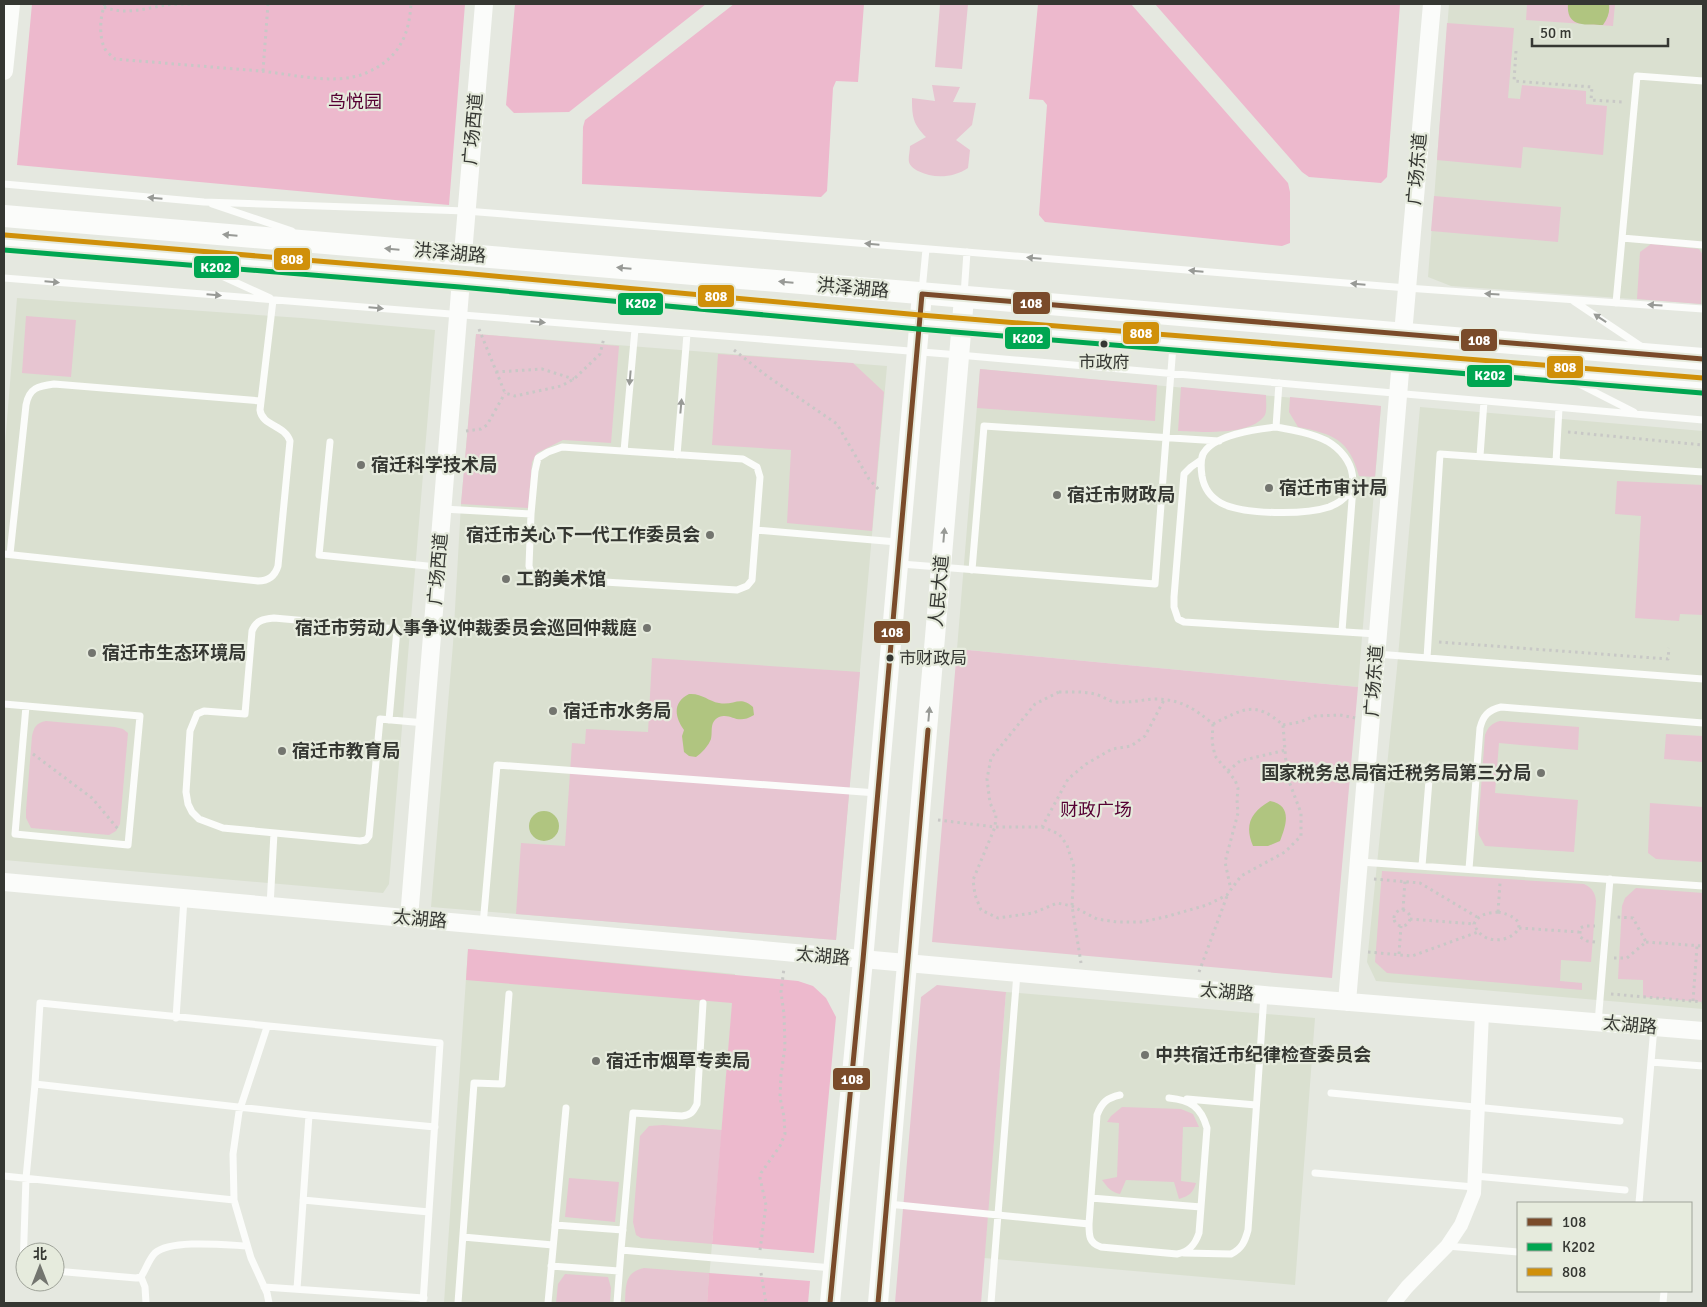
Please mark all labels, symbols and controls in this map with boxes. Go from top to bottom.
scale bar [1532,15,1668,47]
text: 50 m [1540,24,1571,42]
park label: 鸟悦园 [328,91,382,113]
street label: 广场西道 [459,92,487,166]
street label: 广场东道 [1403,132,1431,206]
one-way arrow [147,193,163,201]
one-way arrow [222,231,238,239]
street label: 洪泽湖路 [413,239,487,267]
one-way arrow [864,240,880,248]
one-way arrow [384,244,400,252]
line badge: 808 [273,247,311,271]
text: 808 [281,251,304,268]
one-way arrow [1026,253,1042,261]
line badge: K202 [193,255,240,279]
text: K202 [200,259,232,276]
one-way arrow [616,264,632,272]
one-way arrow [1188,267,1204,275]
street label: 洪泽湖路 [816,274,890,302]
one-way arrow [45,278,61,286]
one-way arrow [778,278,794,286]
one-way arrow [1350,280,1366,288]
line badge: 808 [697,284,735,308]
text: 808 [705,288,728,305]
one-way arrow [1484,290,1500,298]
line badge: 108 [1012,291,1051,315]
one-way arrow [207,292,223,300]
line badge: K202 [617,292,664,316]
text: K202 [625,295,657,312]
text: 108 [1020,295,1043,312]
one-way arrow [1646,301,1662,309]
one-way arrow [369,305,385,313]
one-way arrow [1593,314,1606,323]
one-way arrow [531,318,547,326]
line badge: 808 [1122,321,1160,345]
text: 808 [1130,325,1153,342]
line badge: K202 [1004,326,1051,350]
line badge: 108 [1460,328,1498,352]
text: K202 [1012,330,1044,347]
text: 108 [1468,332,1491,349]
marker: 市政府 [1099,339,1109,349]
place label: 市政府 [1079,352,1130,373]
line badge: 808 [1546,355,1584,379]
text: 808 [1554,359,1577,376]
line badge: K202 [1466,364,1513,388]
text: K202 [1474,367,1506,384]
one-way arrow [626,370,634,386]
one-way arrow [677,398,685,414]
place label: 宿迁科学技术局 [371,454,497,476]
marker: 宿迁科学技术局 [355,459,367,471]
place label: 宿迁市审计局 [1279,477,1387,499]
marker: 宿迁市审计局 [1263,482,1275,494]
place label: 宿迁市财政局 [1067,484,1175,506]
marker: 宿迁市财政局 [1051,489,1063,501]
place label: 宿迁市关心下一代工作委员会 [466,524,700,546]
one-way arrow [940,527,948,543]
marker: 宿迁市关心下一代工作委员会 [704,529,716,541]
street label: 广场西道 [424,532,452,606]
street label: 人民大道 [925,554,953,628]
place label: 工韵美术馆 [516,568,606,590]
marker: 工韵美术馆 [500,573,512,585]
place label: 宿迁市劳动人事争议仲裁委员会巡回仲裁庭 [295,617,637,639]
line badge: 108 [873,620,911,644]
marker: 宿迁市劳动人事争议仲裁委员会巡回仲裁庭 [641,622,653,634]
text: 108 [881,624,904,641]
place label: 宿迁市生态环境局 [102,642,246,664]
street label: 广场东道 [1361,644,1387,718]
marker: 宿迁市生态环境局 [86,647,98,659]
place label: 市财政局 [899,648,967,669]
marker: 市财政局 [885,653,895,663]
place label: 宿迁市水务局 [563,700,671,722]
marker: 宿迁市水务局 [547,705,559,717]
one-way arrow [925,706,933,722]
place label: 宿迁市教育局 [292,740,400,762]
marker: 宿迁市教育局 [276,745,288,757]
place label: 国家税务总局宿迁税务局第三分局 [1261,762,1531,784]
marker: 国家税务总局宿迁税务局第三分局 [1535,767,1547,779]
park label: 财政广场 [1060,799,1132,821]
street label: 太湖路 [392,906,448,932]
street label: 太湖路 [795,943,851,969]
street label: 太湖路 [1199,979,1255,1005]
street label: 太湖路 [1602,1012,1658,1038]
place label: 中共宿迁市纪律检查委员会 [1155,1044,1371,1066]
marker: 中共宿迁市纪律检查委员会 [1139,1049,1151,1061]
place label: 宿迁市烟草专卖局 [606,1050,750,1072]
marker: 宿迁市烟草专卖局 [590,1055,602,1067]
line badge: 108 [832,1067,871,1091]
text: 108 [841,1071,864,1088]
legend [1517,1202,1692,1292]
text: 108 [1562,1213,1586,1231]
text: K202 [1562,1238,1595,1256]
north arrow [15,1242,65,1292]
text: 北 [33,1246,47,1263]
text: 808 [1562,1263,1586,1281]

